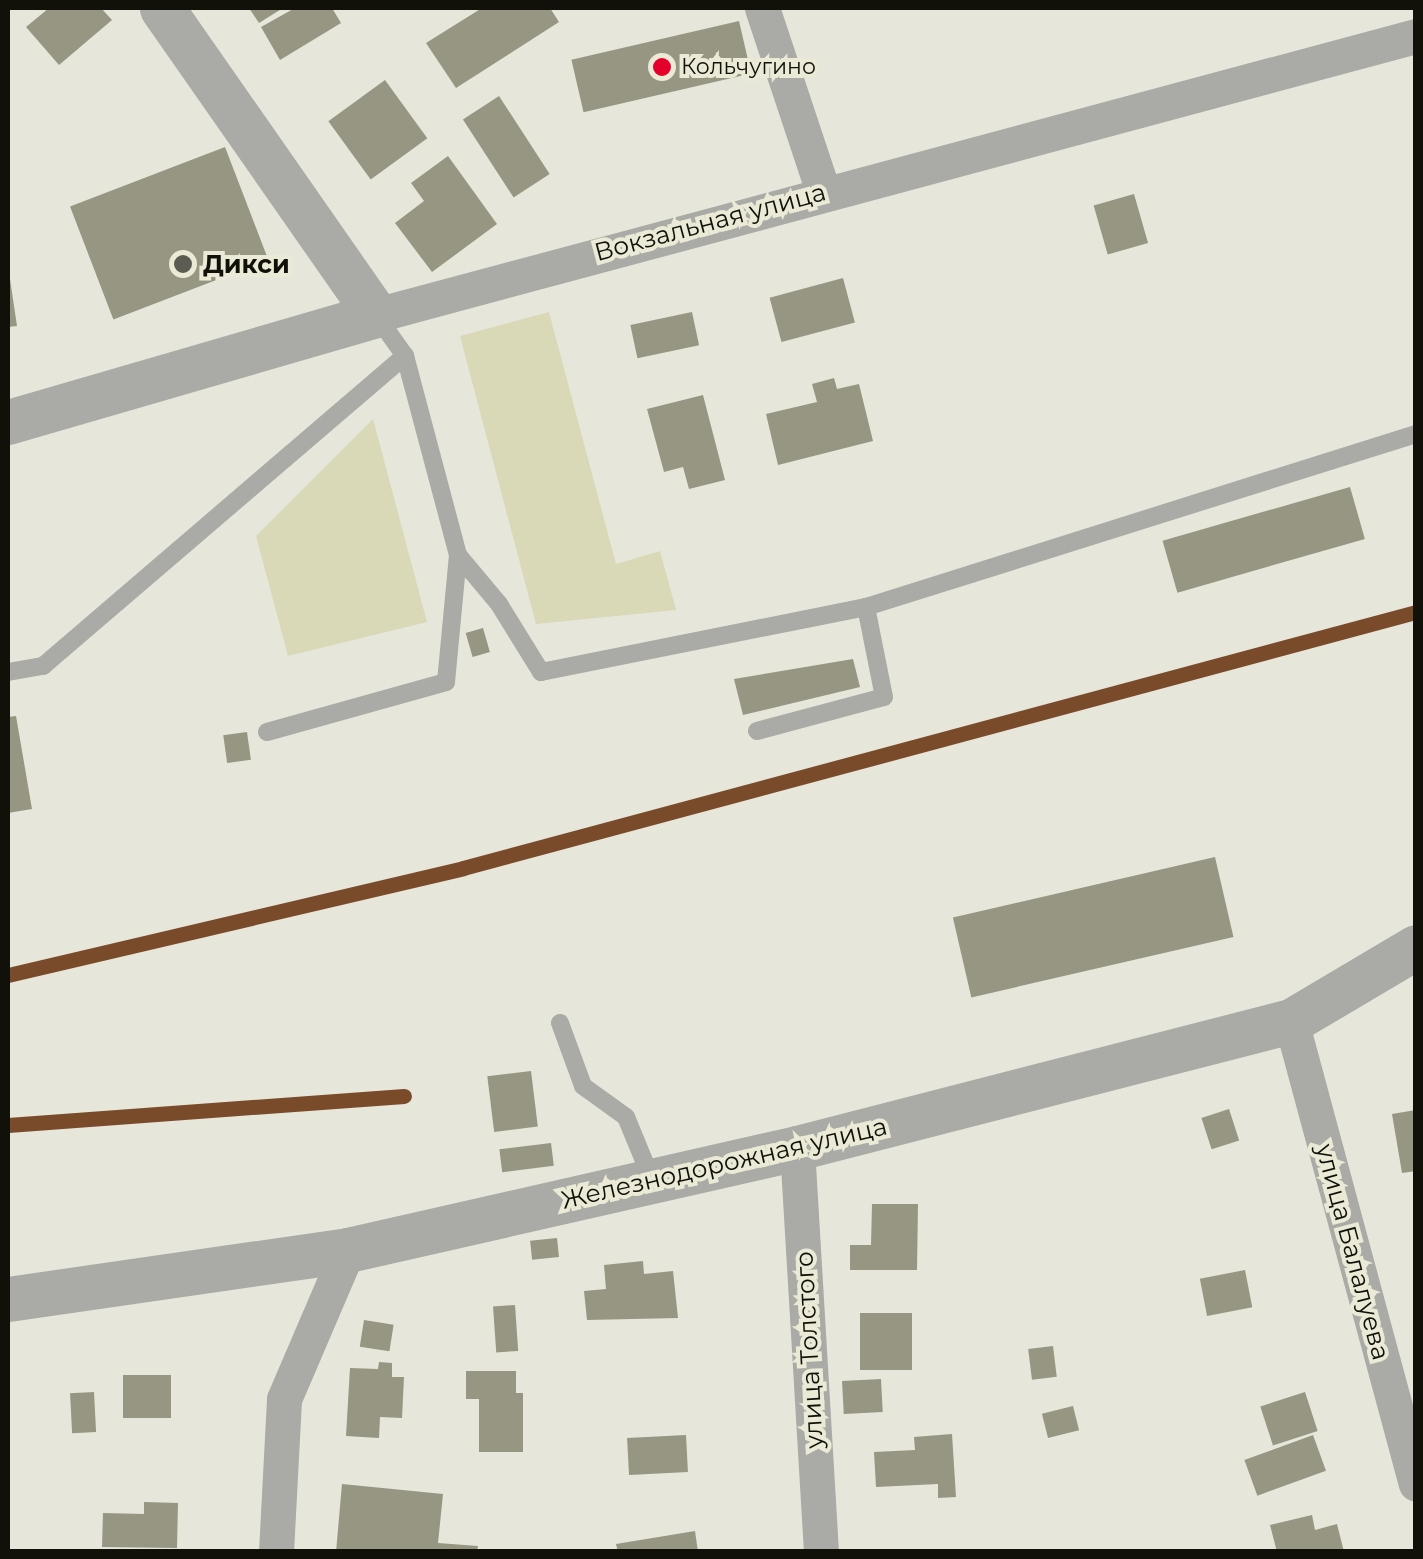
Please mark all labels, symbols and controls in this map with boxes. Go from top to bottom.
place label: Кольчугино [681,54,816,80]
marker: Кольчугино [652,57,672,77]
street label: Вокзальная улица [591,177,829,267]
place label: Дикси [203,249,290,279]
marker: Дикси [172,253,194,275]
street label: Железнодорожная улица [558,1111,890,1215]
street label: улица Балалуева [1310,1141,1396,1363]
street label: улица Толстого [789,1251,829,1449]

